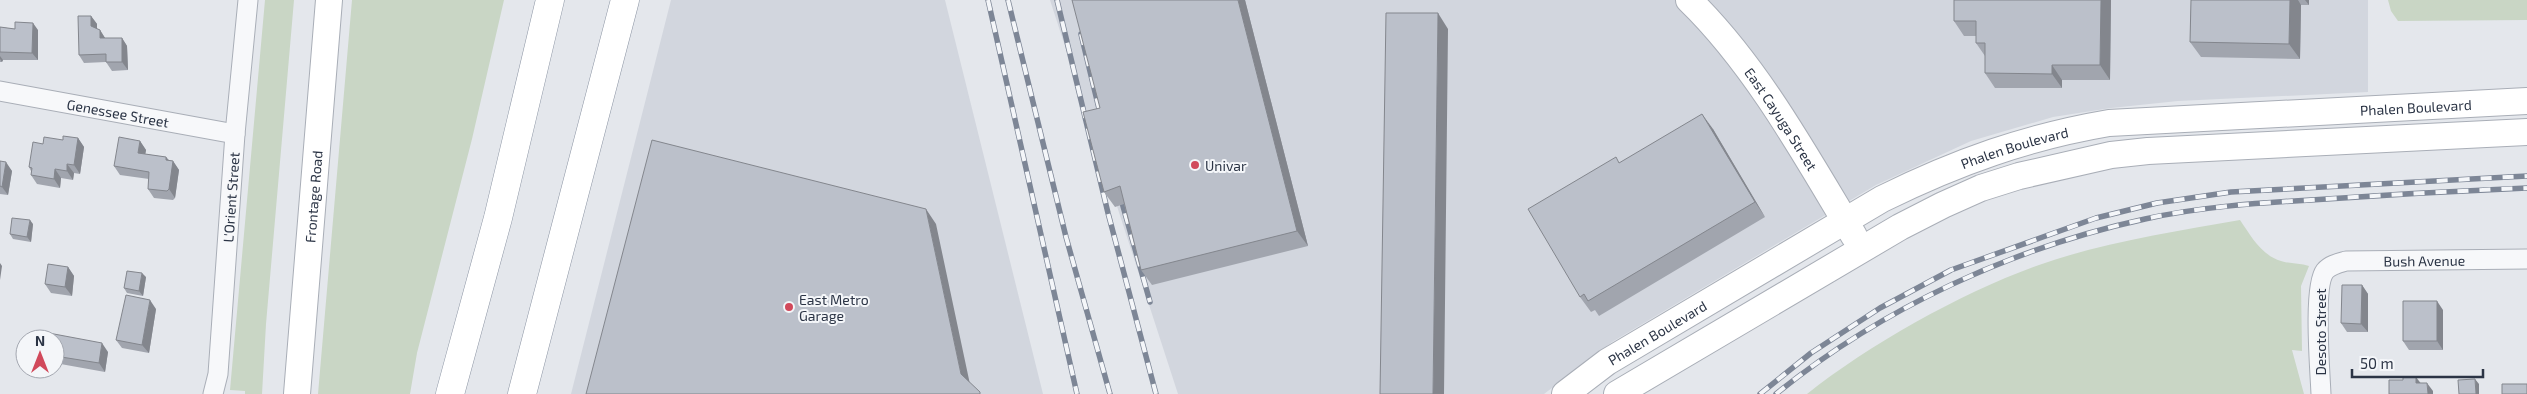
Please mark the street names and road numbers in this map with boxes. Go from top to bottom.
street label: East Cayuga Street [1742,64,1821,173]
street label: Genessee Street [66,95,170,130]
street label: Phalen Boulevard [2360,95,2472,118]
street label: Phalen Boulevard [1958,123,2070,172]
street label: Frontage Road [301,150,325,243]
street label: L'Orient Street [219,151,242,243]
street label: Bush Avenue [2383,251,2465,269]
street label: Desoto Street [2312,288,2329,376]
street label: Phalen Boulevard [1605,296,1710,368]

